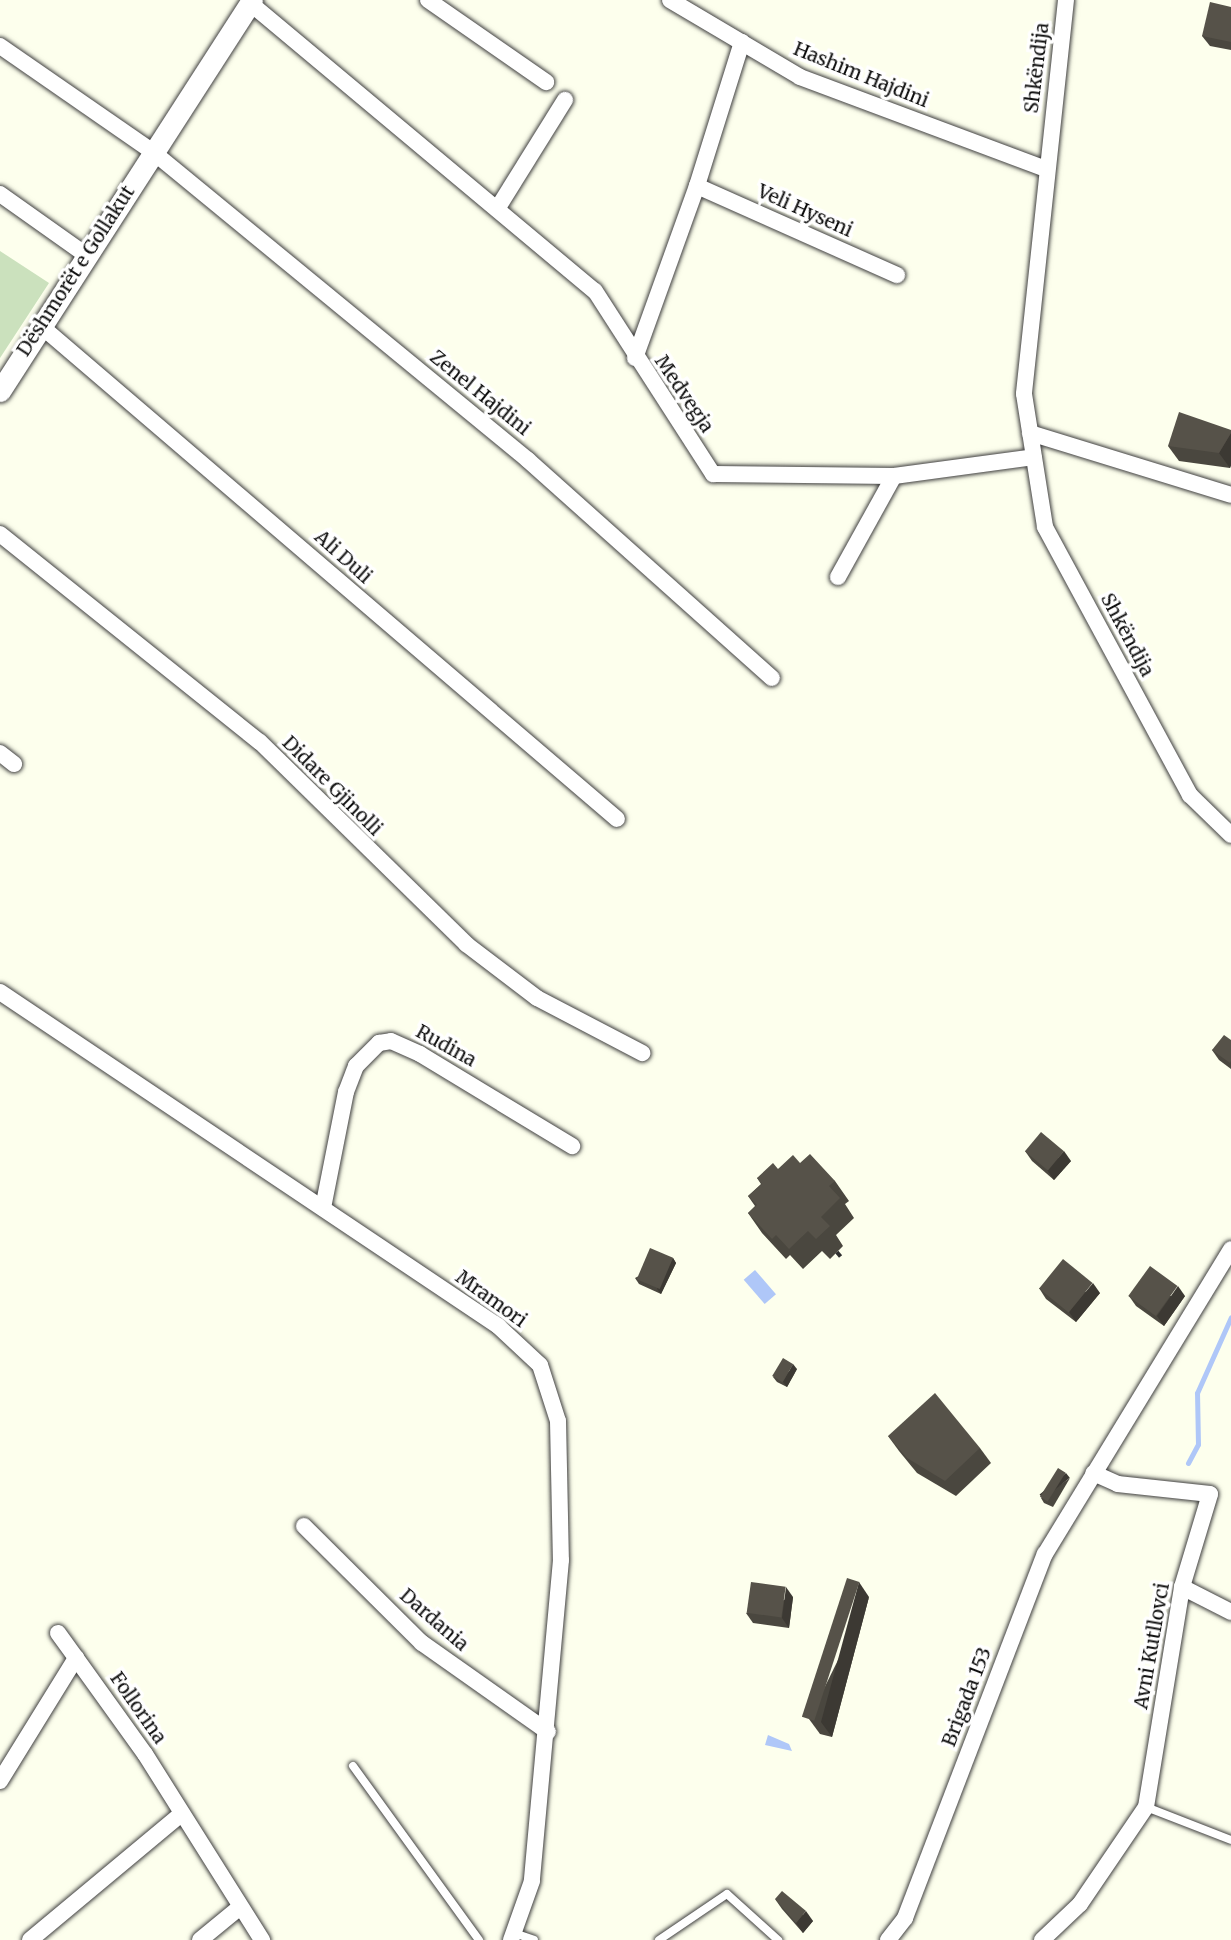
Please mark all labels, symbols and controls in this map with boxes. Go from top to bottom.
street label: Shkëndija [1020,21,1054,115]
street label: Hashim Hajdini [790,38,932,112]
street label: Veli Hyseni [754,180,856,242]
street label: Dëshmorët e Gollakut [12,181,140,361]
street label: Zenel Hajdini [425,346,535,440]
street label: Medvegja [650,351,718,437]
street label: Ali Duli [310,526,376,588]
street label: Shkëndija [1096,589,1158,681]
street label: Didare Gjinolli [277,731,387,841]
street label: Rudina [412,1020,480,1072]
street label: Mramori [451,1266,531,1332]
street label: Avni Kutllovci [1130,1581,1174,1711]
street label: Dardania [395,1584,473,1656]
street label: Brigada 153 [938,1644,996,1750]
street label: Follorina [105,1668,171,1748]

